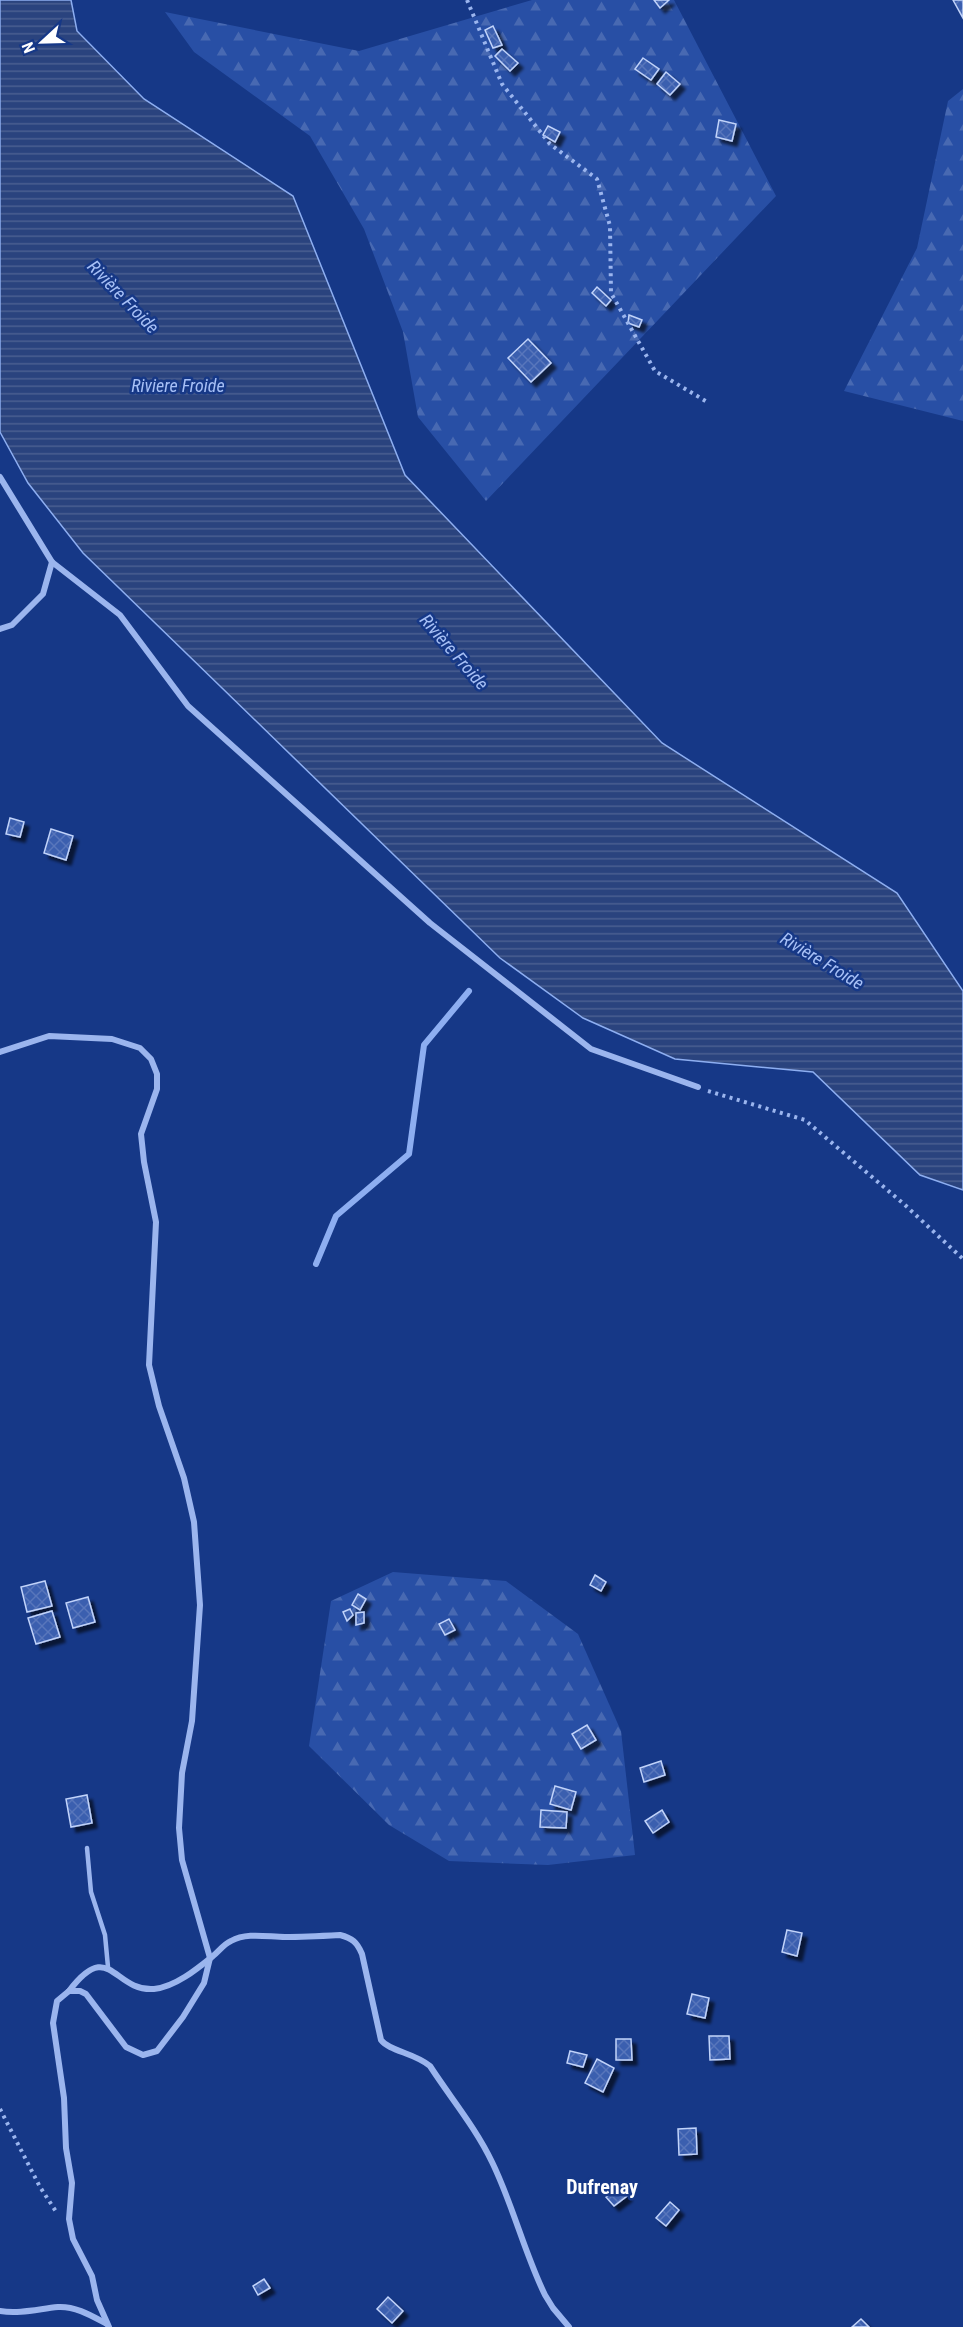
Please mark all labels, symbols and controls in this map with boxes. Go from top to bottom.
north arrow [12,12,72,72]
text: N [18,39,39,56]
water label: Rivière Froide [83,256,163,338]
water label: Riviere Froide [131,375,225,396]
water label: Rivière Froide [416,610,493,694]
water label: Rivière Froide [777,928,868,994]
district label: Dufrenay [566,2175,638,2199]

